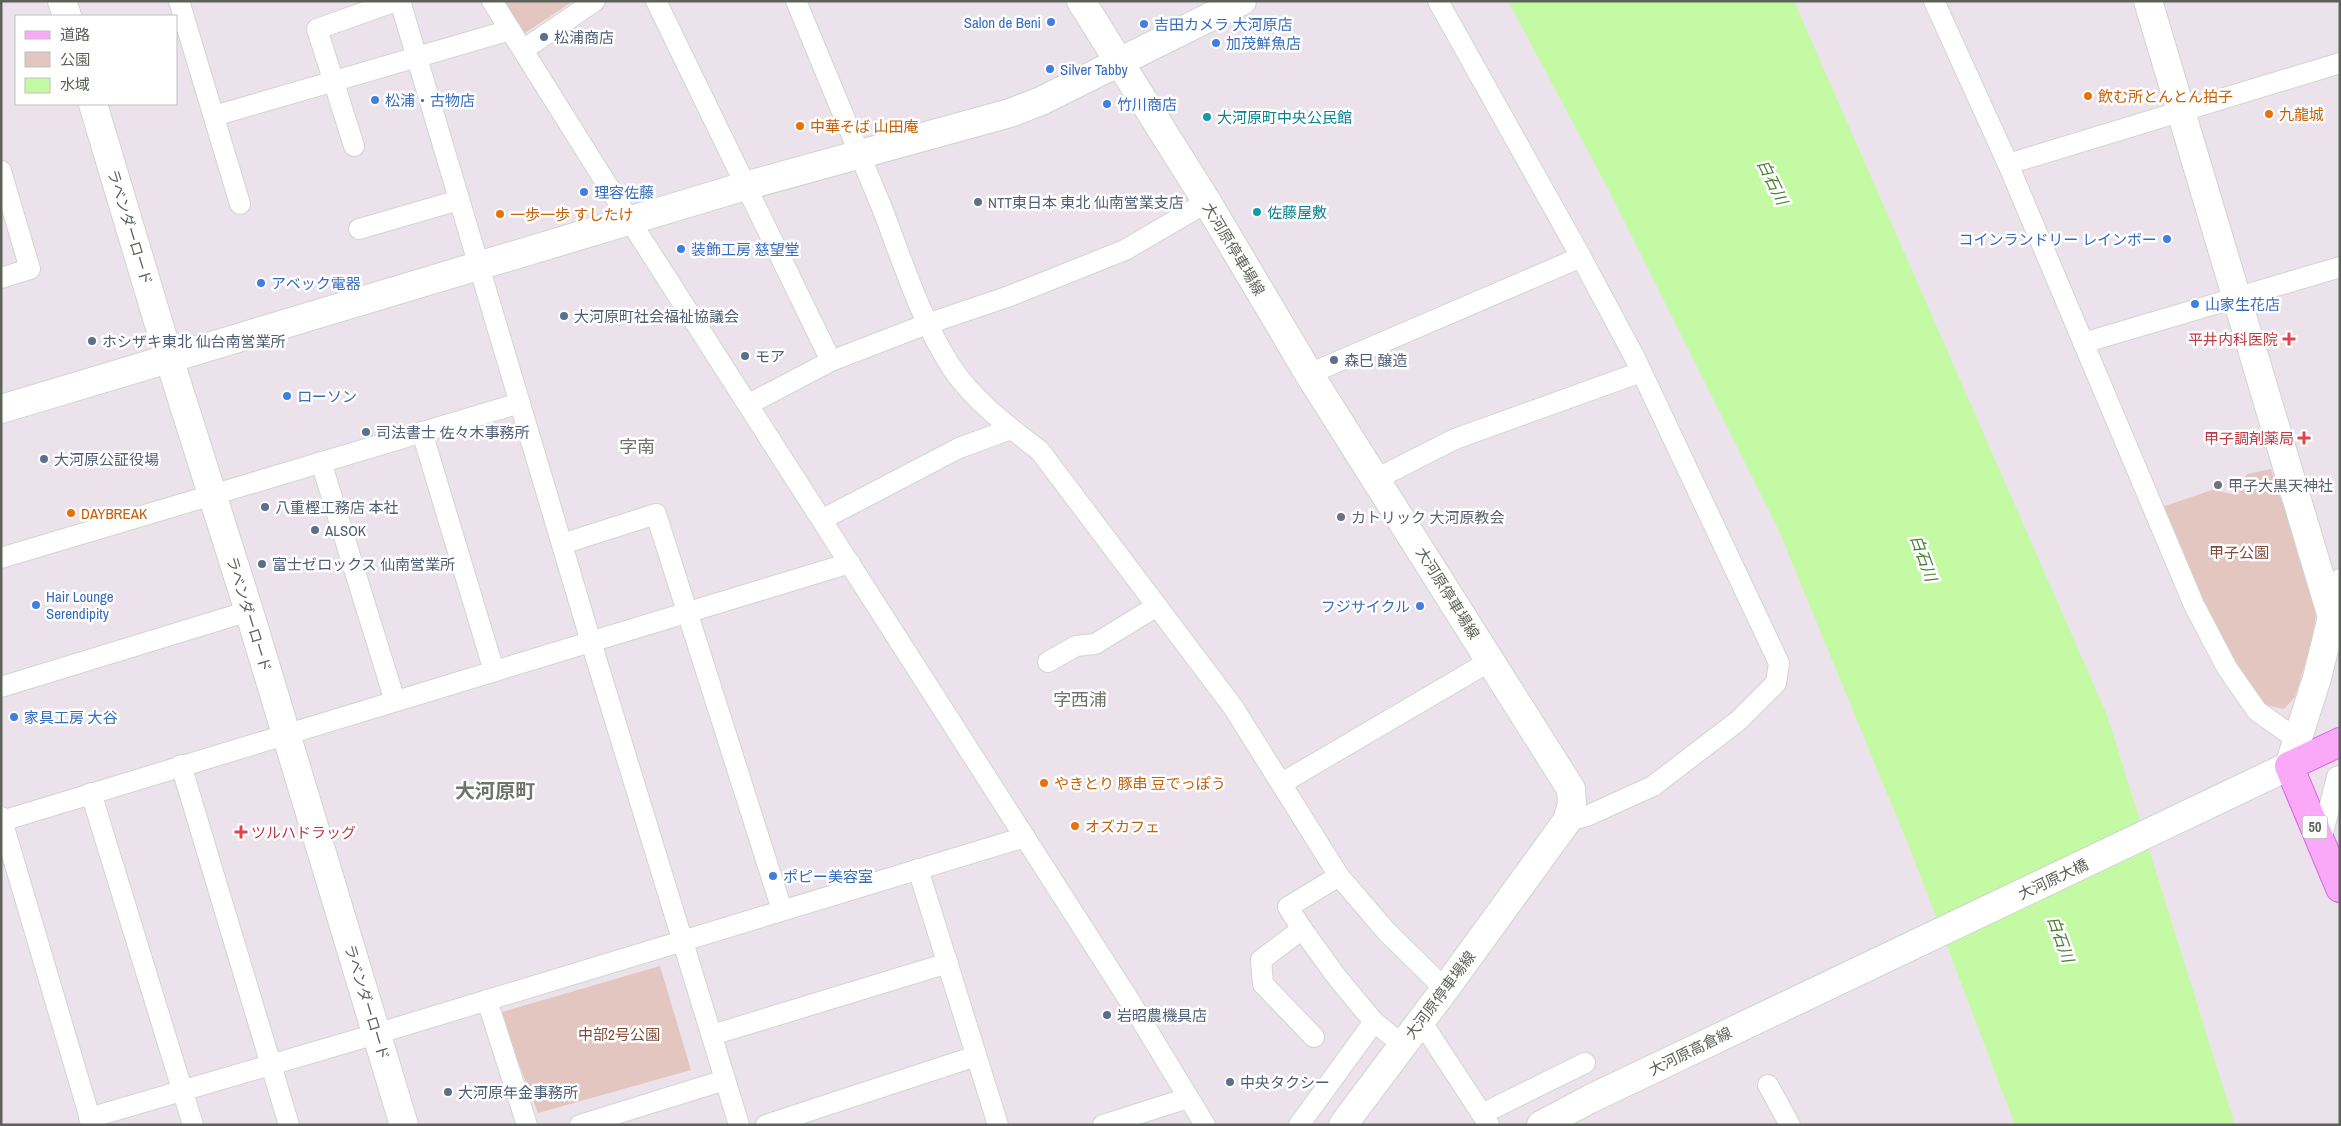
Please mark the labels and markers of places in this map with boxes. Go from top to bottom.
place label: Salon de Beni [964,12,1041,33]
place label: 吉田カメラ 大河原店 [1154,14,1292,35]
marker: Salon de Beni [1045,16,1057,28]
marker: 吉田カメラ 大河原店 [1138,18,1150,30]
place label: 松浦商店 [554,27,614,48]
marker: 松浦商店 [538,31,550,43]
place label: 加茂鮮魚店 [1226,33,1301,54]
marker: 加茂鮮魚店 [1210,37,1222,49]
place label: Silver Tabby [1060,59,1129,80]
marker: Silver Tabby [1044,63,1056,75]
place label: 飲む所とんとん拍子 [2098,86,2233,107]
place label: 松浦・古物店 [385,90,475,111]
marker: 飲む所とんとん拍子 [2082,90,2094,102]
marker: 松浦・古物店 [369,94,381,106]
place label: 竹川商店 [1117,94,1177,115]
marker: 竹川商店 [1101,98,1113,110]
place label: 九龍城 [2279,104,2324,125]
place label: 大河原町中央公民館 [1217,107,1352,128]
marker: 九龍城 [2263,108,2275,120]
marker: 大河原町中央公民館 [1201,111,1213,123]
place label: 中華そば 山田庵 [810,116,918,137]
marker: 中華そば 山田庵 [794,120,806,132]
place label: 理容佐藤 [594,182,654,203]
marker: 理容佐藤 [578,186,590,198]
place label: NTT東日本 東北 仙南営業支店 [988,192,1184,213]
marker: NTT東日本 東北 仙南営業支店 [972,196,984,208]
place label: 佐藤屋敷 [1267,202,1327,223]
place label: 一歩一歩 すしたけ [510,204,633,225]
marker: 佐藤屋敷 [1251,206,1263,218]
marker: 一歩一歩 すしたけ [494,208,506,220]
place label: コインランドリー レインボー [1959,229,2157,250]
marker: コインランドリー レインボー [2161,233,2173,245]
place label: 装飾工房 慈望堂 [691,239,799,260]
marker: 装飾工房 慈望堂 [675,243,687,255]
place label: アベック電器 [271,273,361,294]
marker: アベック電器 [255,277,267,289]
place label: 山家生花店 [2205,294,2280,315]
marker: 山家生花店 [2189,298,2201,310]
place label: 大河原町社会福祉協議会 [574,306,739,327]
marker: 大河原町社会福祉協議会 [558,310,570,322]
place label: 平井内科医院 [2188,329,2278,350]
place label: ホシザキ東北 仙台南営業所 [102,331,285,352]
marker: 平井内科医院 [2282,332,2296,346]
marker: ホシザキ東北 仙台南営業所 [86,335,98,347]
place label: モア [755,346,785,367]
marker: モア [739,350,751,362]
place label: 森巳 醸造 [1344,350,1407,371]
marker: 森巳 醸造 [1328,354,1340,366]
place label: ローソン [297,386,357,407]
marker: ローソン [281,390,293,402]
place label: 司法書士 佐々木事務所 [376,422,529,443]
marker: 司法書士 佐々木事務所 [360,426,372,438]
place label: 甲子調剤薬局 [2204,428,2294,449]
marker: 甲子調剤薬局 [2298,432,2310,444]
place label: 大河原公証役場 [54,449,159,470]
marker: 大河原公証役場 [38,453,50,465]
place label: 甲子大黒天神社 [2228,475,2333,496]
marker: 甲子大黒天神社 [2212,479,2224,491]
place label: 八重樫工務店 本社 [275,497,398,518]
marker: 八重樫工務店 本社 [259,501,271,513]
place label: DAYBREAK [81,503,148,524]
marker: DAYBREAK [65,507,77,519]
place label: カトリック 大河原教会 [1351,507,1504,528]
marker: カトリック 大河原教会 [1335,511,1347,523]
place label: ALSOK [324,520,367,541]
marker: ALSOK [309,524,321,536]
place label: 富士ゼロックス 仙南営業所 [272,554,455,575]
marker: 富士ゼロックス 仙南営業所 [256,558,268,570]
place label: Hair Lounge Serendipity [46,586,114,624]
place label: フジサイクル [1321,596,1410,617]
marker: Hair Lounge Serendipity [30,599,42,611]
marker: フジサイクル [1414,600,1426,612]
place label: 家具工房 大谷 [24,707,117,728]
marker: 家具工房 大谷 [8,711,20,723]
place label: やきとり 豚串 豆でっぽう [1054,773,1226,794]
marker: やきとり 豚串 豆でっぽう [1038,777,1050,789]
place label: オズカフェ [1085,816,1160,837]
marker: オズカフェ [1069,820,1081,832]
place label: ツルハドラッグ [251,822,356,843]
marker: ツルハドラッグ [235,826,247,838]
place label: ポピー美容室 [783,866,873,887]
marker: ポピー美容室 [767,870,779,882]
place label: 岩昭農機具店 [1117,1005,1207,1026]
marker: 岩昭農機具店 [1101,1009,1113,1021]
place label: 中央タクシー [1240,1072,1330,1093]
marker: 中央タクシー [1224,1076,1236,1088]
place label: 大河原年金事務所 [458,1082,578,1103]
marker: 大河原年金事務所 [442,1086,454,1098]

